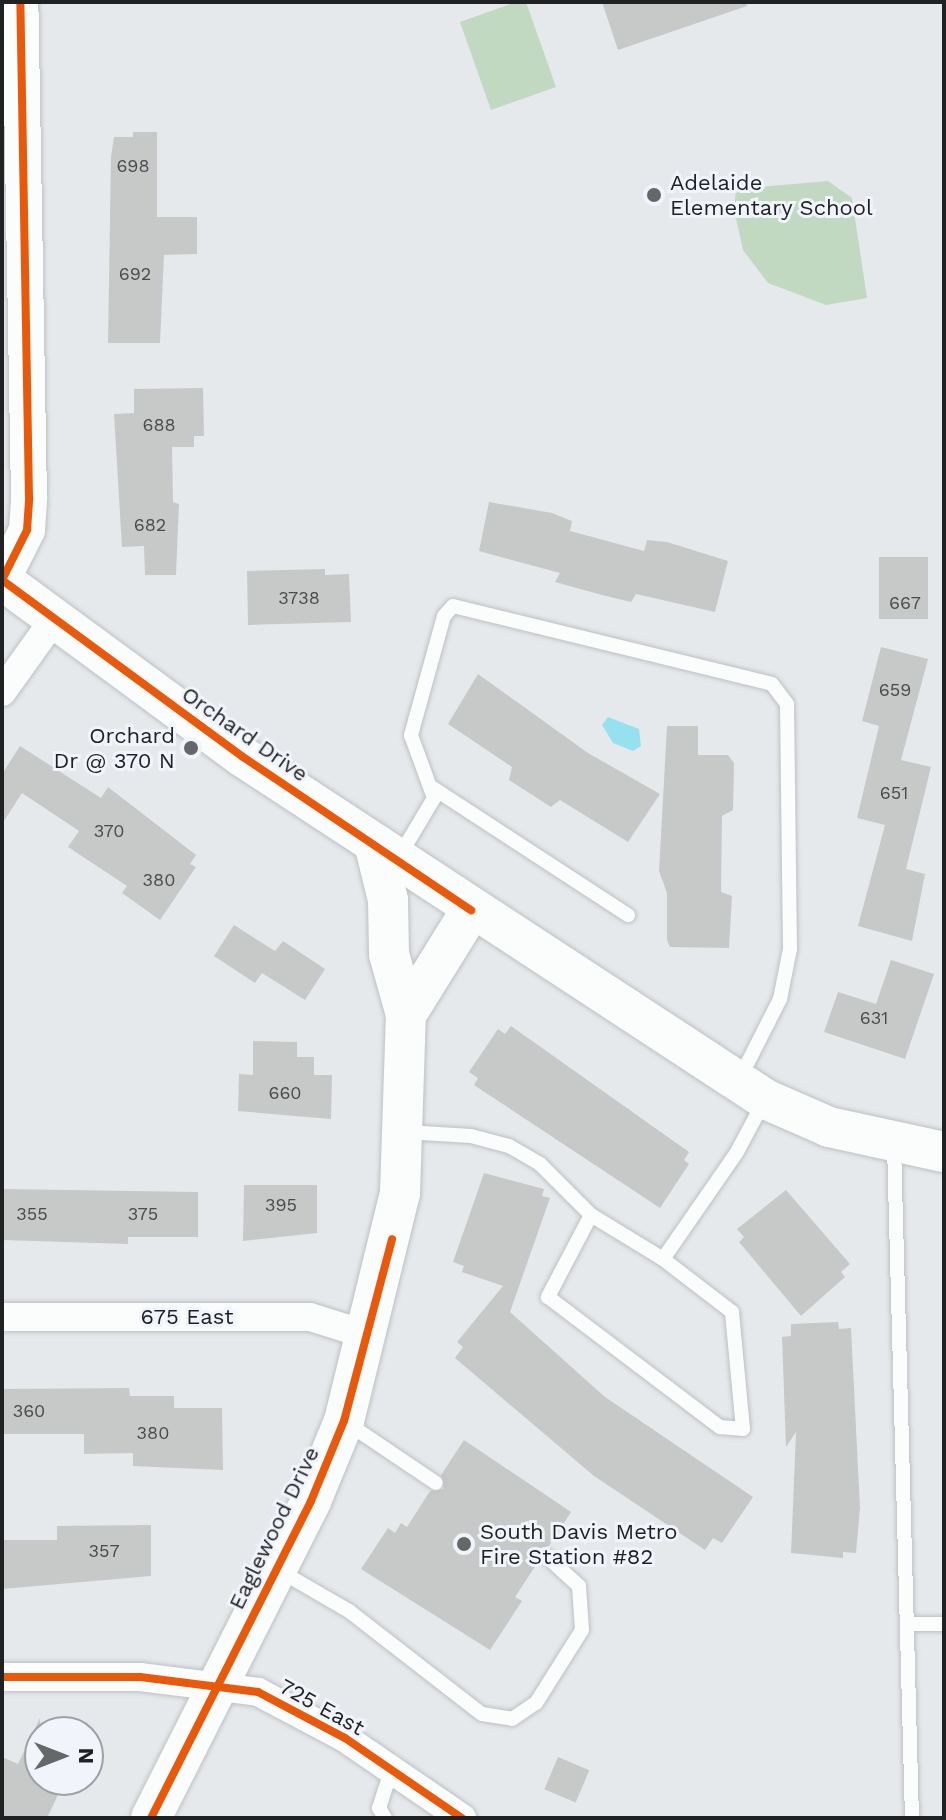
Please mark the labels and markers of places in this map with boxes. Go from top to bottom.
place label: Adelaide Elementary School [670,169,873,220]
marker: Adelaide Elementary School [645,186,663,204]
place label: Orchard Dr @ 370 N [53,722,175,774]
marker: Orchard Dr @ 370 N [182,739,200,757]
place label: South Davis Metro Fire Station #82 [480,1518,678,1570]
marker: South Davis Metro Fire Station #82 [455,1535,473,1553]

